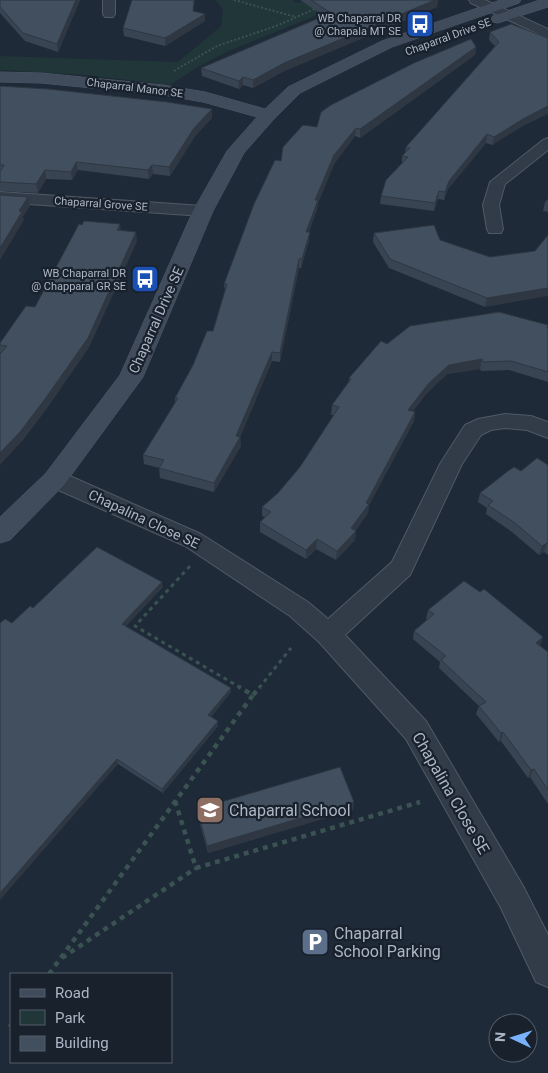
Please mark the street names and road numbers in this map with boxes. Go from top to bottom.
street label: Chaparral Drive SE [403,15,493,59]
street label: Chaparral Manor SE [86,76,184,100]
street label: Chaparral Grove SE [54,194,148,214]
street label: Chaparral Drive SE [125,264,187,376]
street label: Chapalina Close SE [86,486,202,552]
street label: Chapalina Close SE [408,729,494,857]

